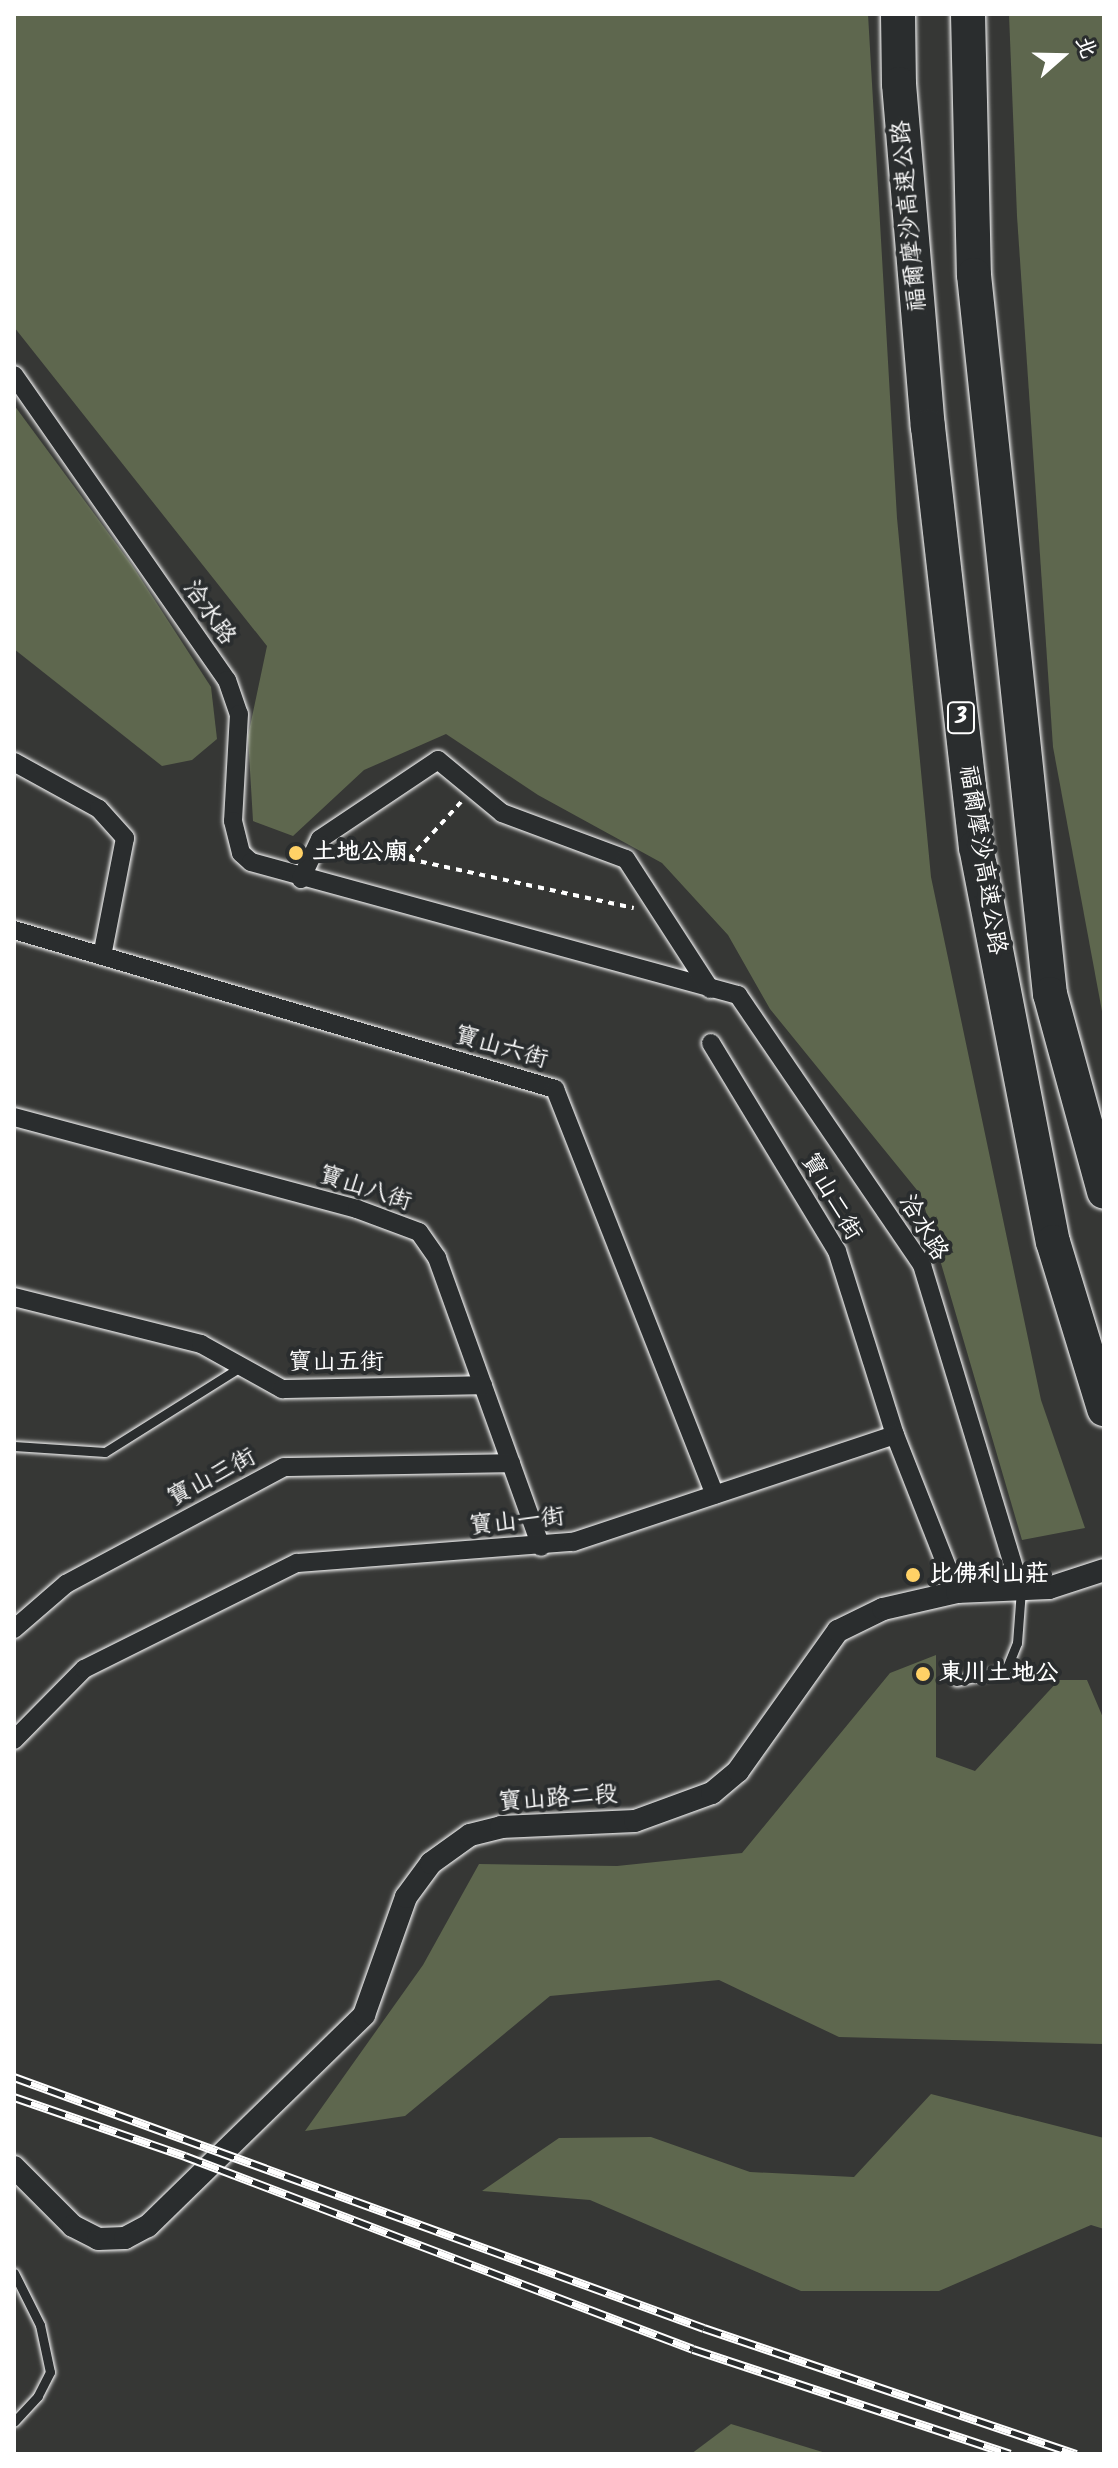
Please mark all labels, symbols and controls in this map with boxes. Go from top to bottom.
north arrow [1022,16,1102,96]
text: 北 [1065,31,1105,64]
street label: 福爾摩沙高速公路 [887,119,933,313]
street label: 洽水路 [177,575,241,651]
road number: 3 [945,700,977,736]
street label: 福爾摩沙高速公路 [953,763,1011,957]
place label: 土地公廟 [312,839,408,867]
marker: 土地公廟 [287,844,305,862]
street label: 寶山六街 [451,1021,551,1075]
street label: 寶山二街 [795,1148,867,1246]
street label: 寶山八街 [315,1160,415,1218]
street label: 洽水路 [892,1190,954,1266]
street label: 寶山五街 [288,1349,384,1377]
street label: 寶山三街 [163,1443,261,1513]
street label: 寶山一街 [468,1503,566,1541]
place label: 比佛利山莊 [929,1561,1049,1589]
marker: 比佛利山莊 [904,1566,922,1584]
place label: 東川土地公 [939,1660,1059,1688]
marker: 東川土地公 [914,1665,932,1683]
street label: 寶山路二段 [497,1780,619,1818]

